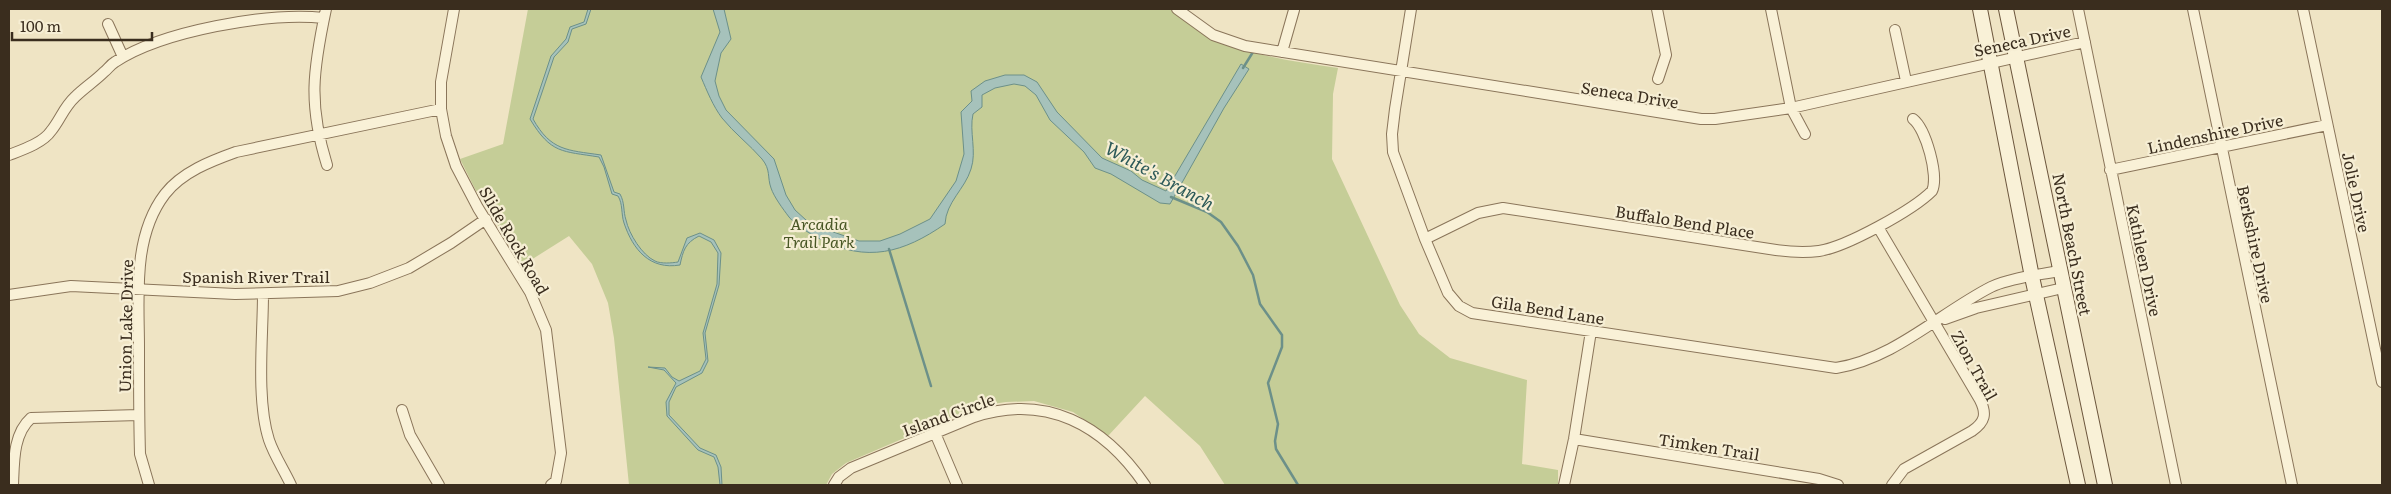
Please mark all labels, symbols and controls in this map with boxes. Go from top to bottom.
scale bar [12,10,152,42]
text: 100 m [20,14,61,37]
street label: Seneca Drive [1971,18,2073,62]
street label: Seneca Drive [1580,74,1680,114]
street label: Lindenshire Drive [2145,107,2285,159]
water label: White's Branch [1100,134,1220,216]
street label: Jolie Drive [2337,150,2377,234]
street label: North Beach Street [2047,171,2099,318]
street label: Slide Rock Road [474,181,556,299]
street label: Berkshire Drive [2232,183,2280,305]
street label: Buffalo Bend Place [1614,198,1756,244]
street label: Kathleen Drive [2121,202,2169,318]
park label: Arcadia Trail Park [783,211,855,253]
street label: Union Lake Drive [112,259,138,393]
street label: Spanish River Trail [182,264,330,288]
street label: Gila Bend Lane [1490,288,1606,330]
street label: Zion Trail [1946,325,2004,405]
street label: Island Circle [899,386,997,442]
street label: Timken Trail [1657,426,1761,466]

